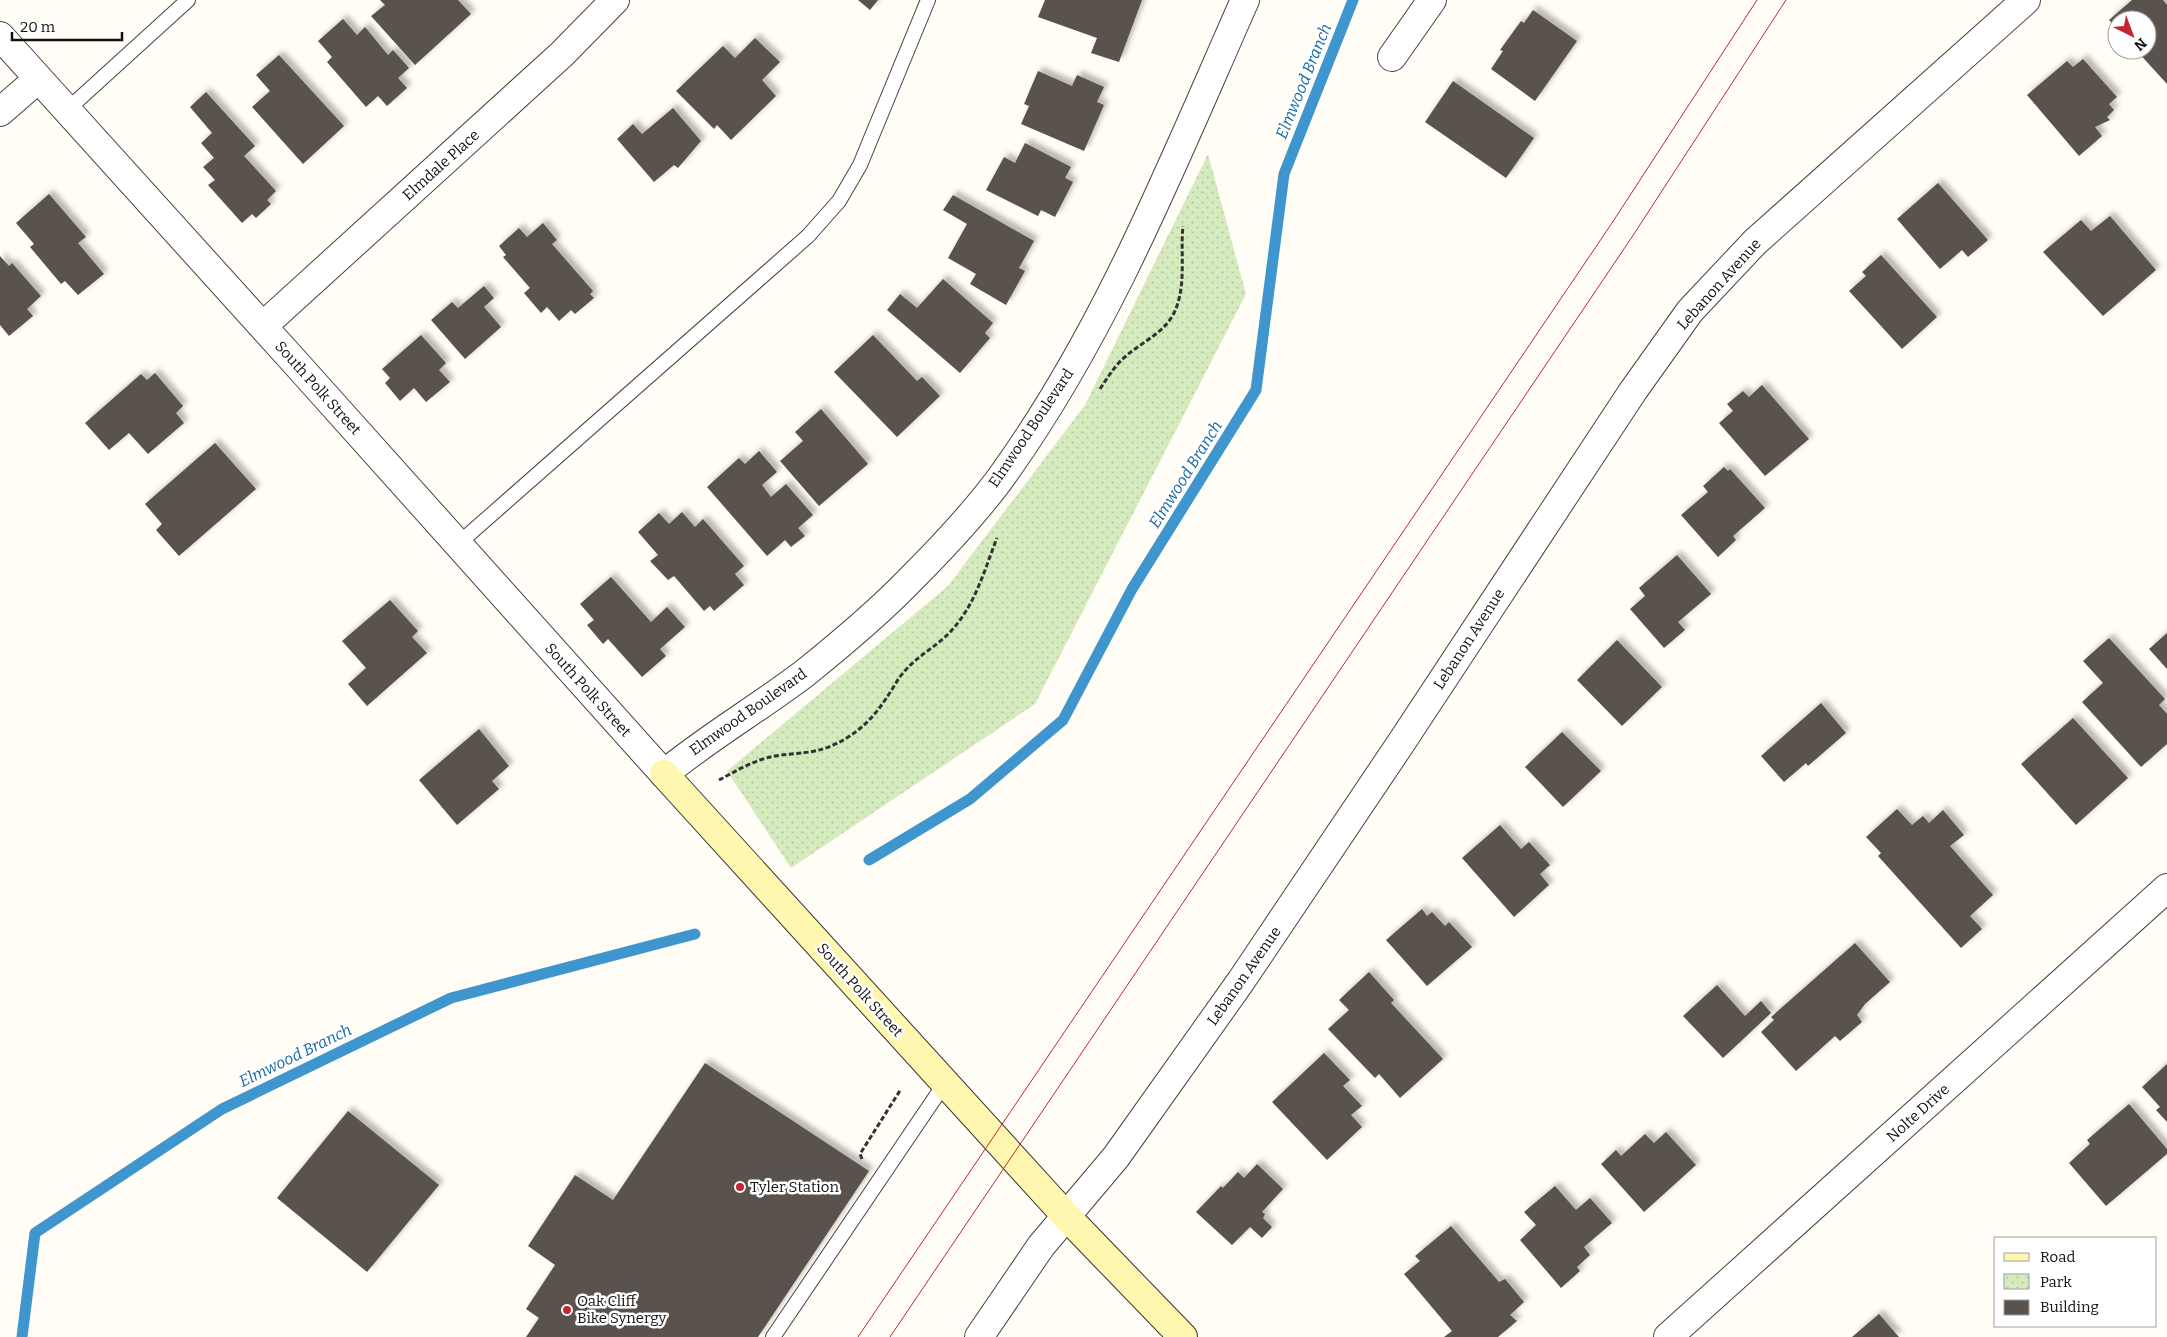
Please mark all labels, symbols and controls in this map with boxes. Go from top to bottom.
scale bar [12,10,122,42]
north arrow [2107,10,2157,60]
text: 20 m [20,18,56,36]
water label: Elmwood Branch [1272,21,1335,142]
text: N [2131,34,2150,54]
street label: Elmdale Place [399,126,483,204]
street label: Lebanon Avenue [1673,235,1765,333]
street label: South Polk Street [271,337,365,439]
street label: Elmwood Boulevard [985,365,1077,491]
water label: Elmwood Branch [1145,417,1226,531]
street label: Lebanon Avenue [1430,585,1508,693]
street label: South Polk Street [541,639,635,741]
street label: Elmwood Boulevard [686,665,810,759]
street label: Lebanon Avenue [1203,923,1285,1029]
street label: South Polk Street [813,939,907,1041]
water label: Elmwood Branch [236,1020,355,1091]
street label: Nolte Drive [1883,1080,1953,1146]
place label: Tyler Station [750,1178,839,1196]
marker: Tyler Station [734,1181,746,1193]
legend [1994,1237,2157,1327]
text: Road [2040,1248,2075,1266]
text: Park [2040,1273,2072,1291]
place label: Oak Cliff Bike Synergy [577,1292,667,1327]
text: Building [2040,1298,2099,1316]
marker: Oak Cliff Bike Synergy [561,1304,573,1316]

